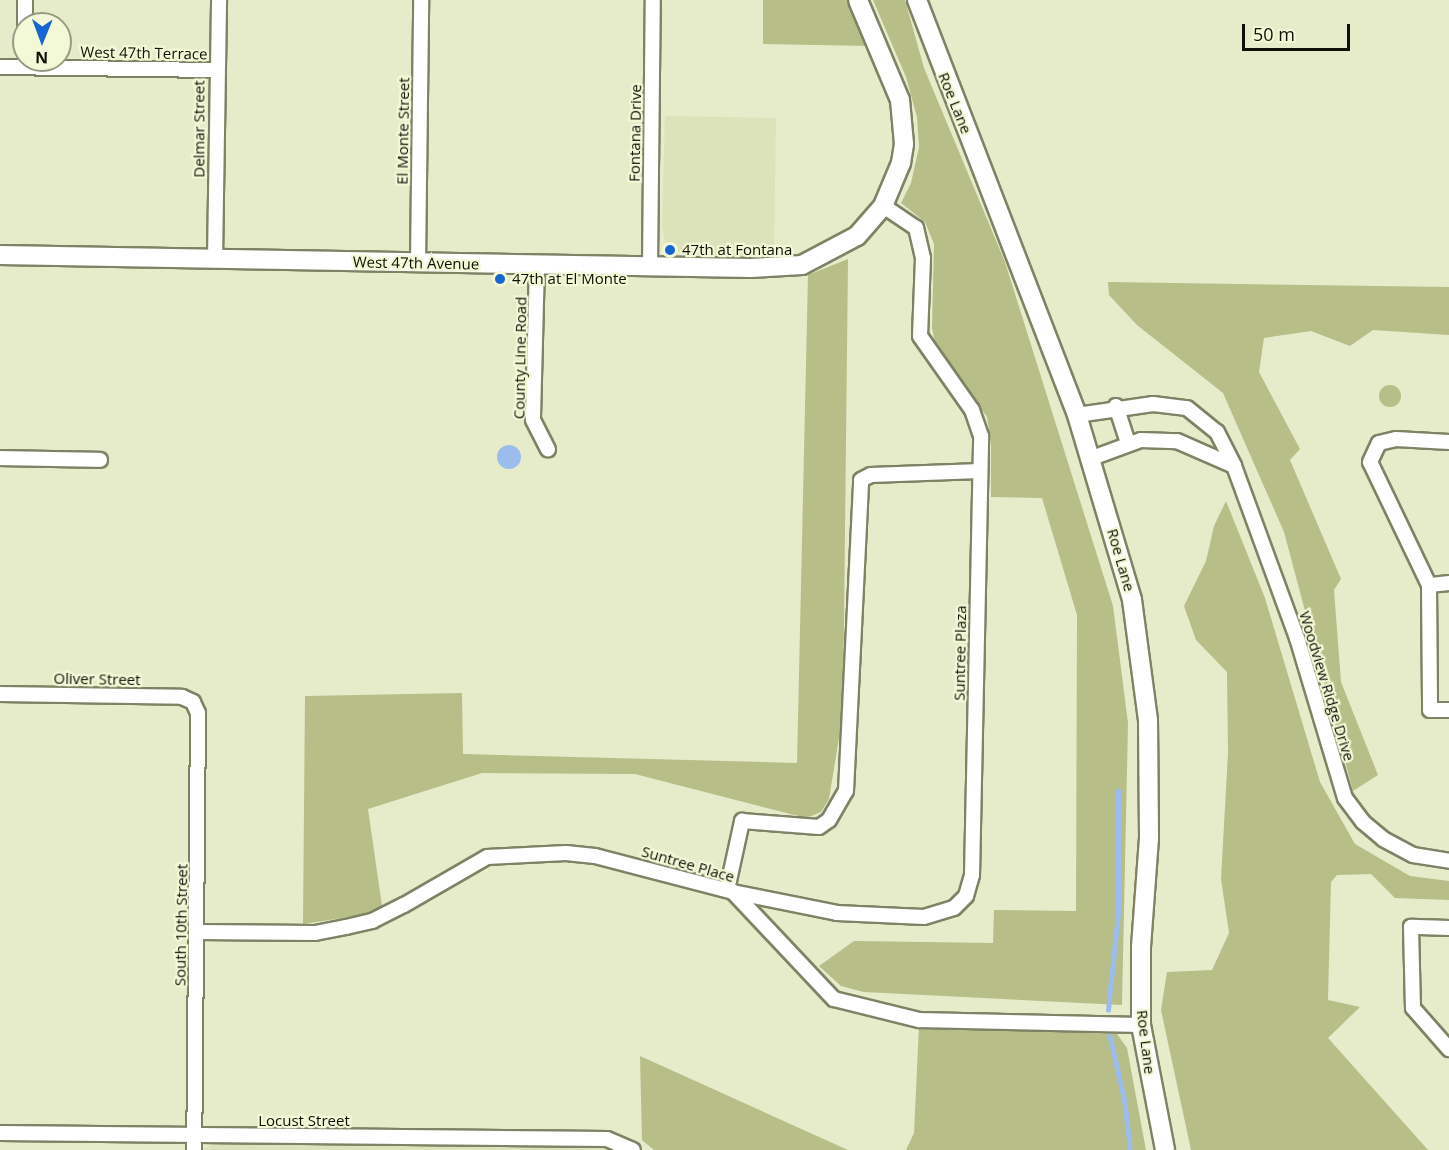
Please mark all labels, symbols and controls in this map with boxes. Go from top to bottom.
north arrow [12,12,72,72]
scale bar [1245,12,1353,50]
text: 50 m [1253,22,1295,46]
street label: West 47th Terrace [80,43,208,63]
text: N [35,47,48,69]
street label: Roe Lane [935,70,975,136]
street label: El Monte Street [393,77,413,185]
street label: Delmar Street [190,80,208,178]
street label: Fontana Drive [625,84,645,182]
place label: 47th at Fontana [682,241,792,259]
marker: 47th at Fontana [663,243,677,257]
street label: West 47th Avenue [353,253,479,273]
place label: 47th at El Monte [512,270,627,288]
marker: 47th at El Monte [493,272,507,286]
street label: County Line Road [510,297,530,419]
street label: Roe Lane [1103,527,1139,593]
street label: Suntree Plaza [950,605,970,701]
street label: Woodview Ridge Drive [1296,609,1358,763]
street label: Oliver Street [53,669,141,689]
street label: Suntree Place [640,842,736,886]
street label: South 10th Street [171,864,191,986]
street label: Roe Lane [1133,1009,1159,1075]
street label: Locust Street [258,1112,350,1130]

